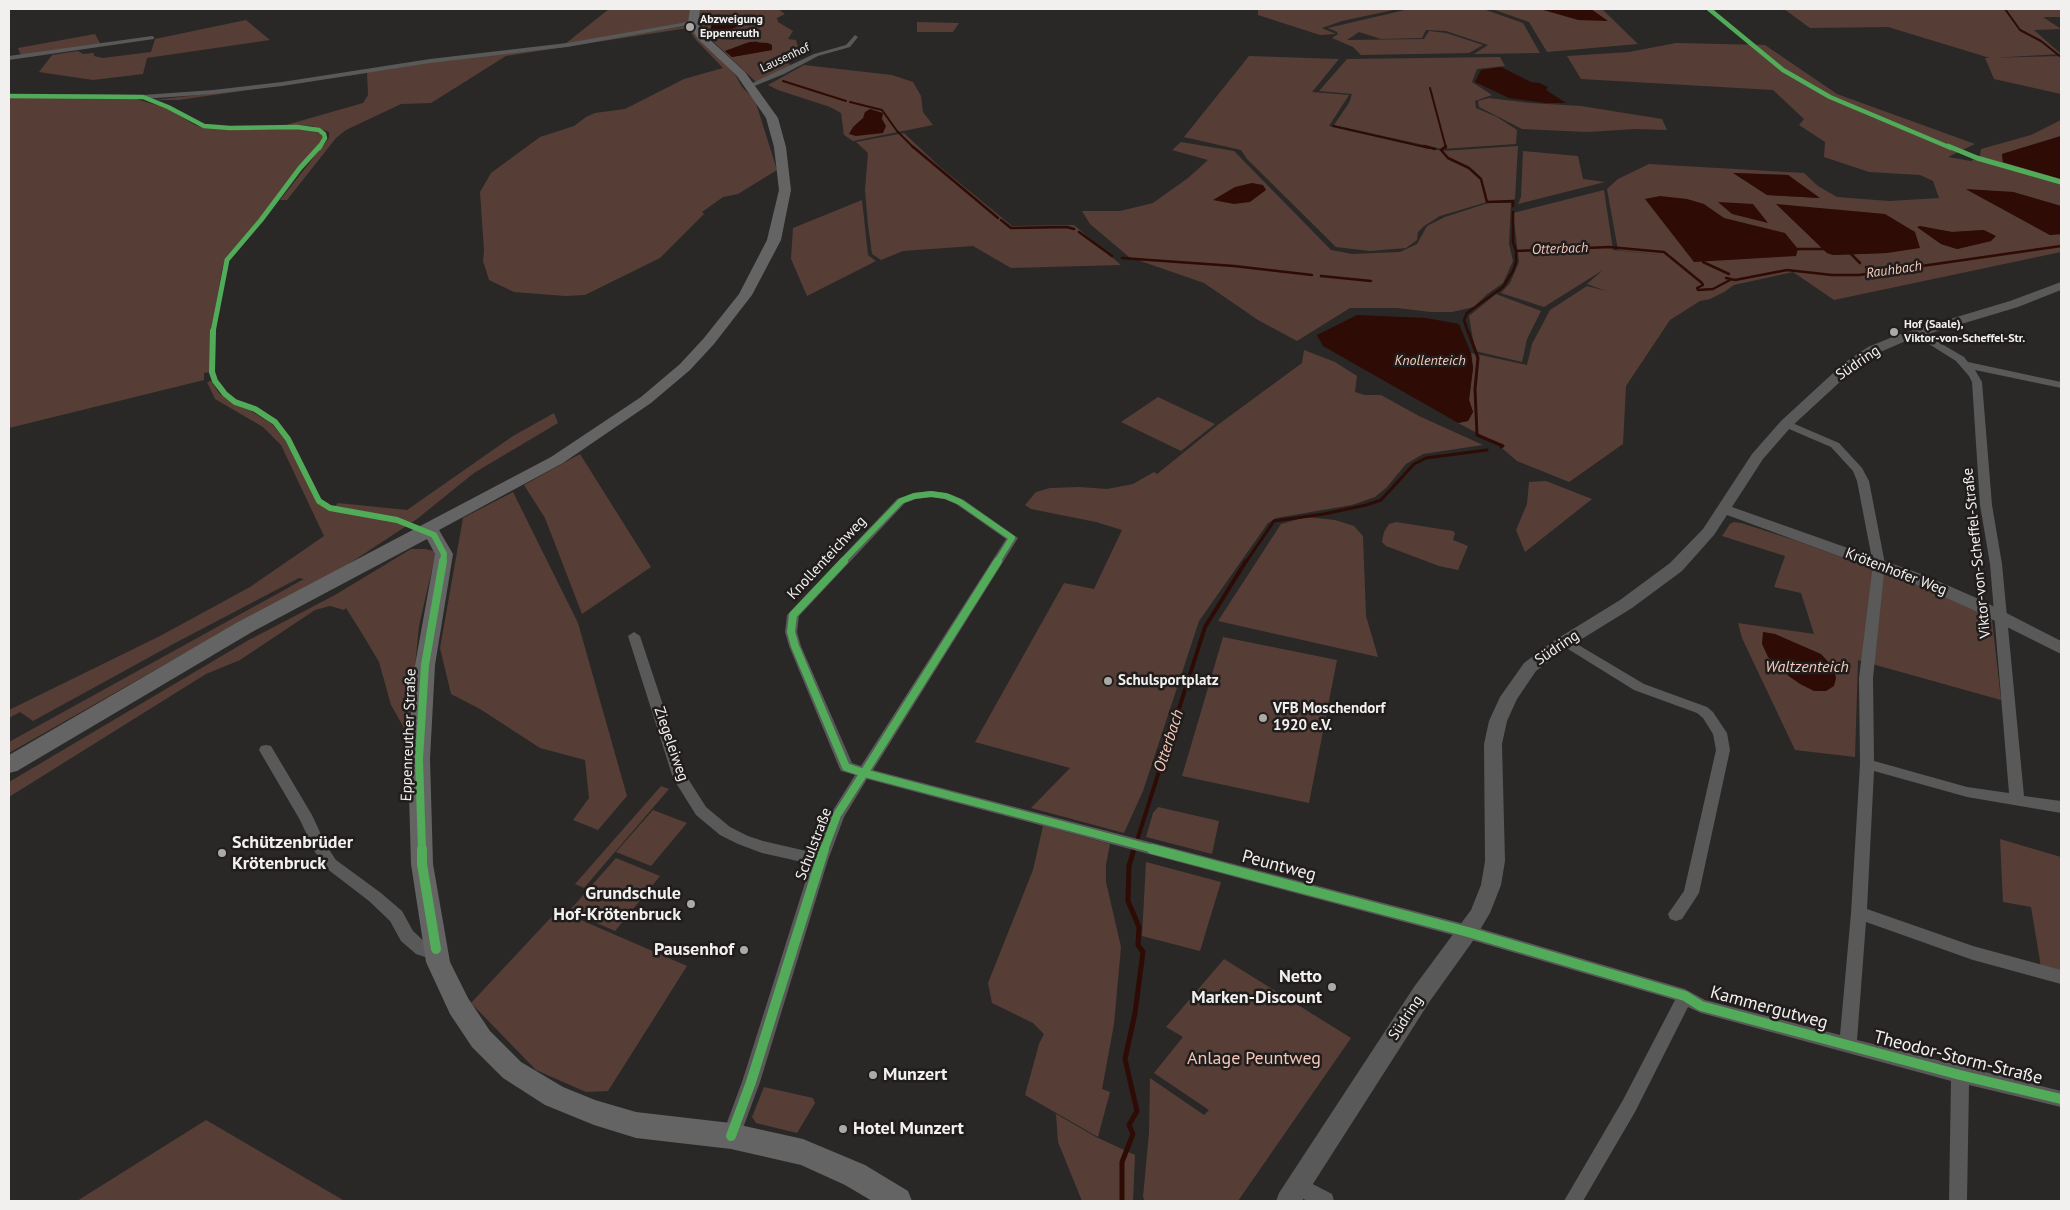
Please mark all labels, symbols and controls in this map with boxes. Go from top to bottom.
place label: Abzweigung Eppenreuth [700,13,763,41]
marker: Abzweigung Eppenreuth [684,21,696,33]
street label: Lausenhof [758,40,812,76]
water label: Otterbach [1532,240,1588,258]
water label: Rauhbach [1865,258,1923,282]
place label: Hof (Saale), Viktor-von-Scheffel-Str. [1904,318,2025,346]
marker: Hof (Saale), Viktor-von-Scheffel-Str. [1888,326,1900,338]
street label: Südring [1832,342,1884,384]
water label: Knollenteich [1394,353,1466,369]
street label: Viktor-von-Scheffel-Straße [1959,467,1995,639]
street label: Knollenteichweg [784,513,870,603]
street label: Krötenhofer Weg [1843,544,1949,600]
street label: Südring [1531,627,1583,669]
water label: Waltzenteich [1765,657,1849,677]
street label: Eppenreuther Straße [398,668,420,802]
place label: Schulsportplatz [1118,672,1219,690]
marker: Schulsportplatz [1102,675,1114,687]
place label: VFB Moschendorf 1920 e.V. [1273,700,1385,735]
street label: Ziegeleiweg [650,704,692,784]
water label: Otterbach [1150,707,1188,775]
marker: VFB Moschendorf 1920 e.V. [1257,712,1269,724]
street label: Schulstraße [792,805,836,883]
place label: Schützenbrüder Krötenbruck [232,832,353,874]
street label: Peuntweg [1240,846,1318,886]
marker: Schützenbrüder Krötenbruck [216,847,228,859]
place label: Grundschule Hof-Krötenbruck [553,883,681,926]
marker: Grundschule Hof-Krötenbruck [685,898,697,910]
place label: Pausenhof [654,939,734,961]
marker: Pausenhof [738,944,750,956]
place label: Netto Marken-Discount [1191,966,1322,1009]
marker: Netto Marken-Discount [1326,981,1338,993]
street label: Kammergutweg [1708,982,1830,1034]
street label: Südring [1385,992,1427,1044]
street label: Theodor-Storm-Straße [1871,1027,2045,1089]
park label: Anlage Peuntweg [1187,1048,1321,1070]
place label: Munzert [883,1064,947,1086]
marker: Munzert [867,1069,879,1081]
place label: Hotel Munzert [853,1118,964,1140]
marker: Hotel Munzert [837,1123,849,1135]

